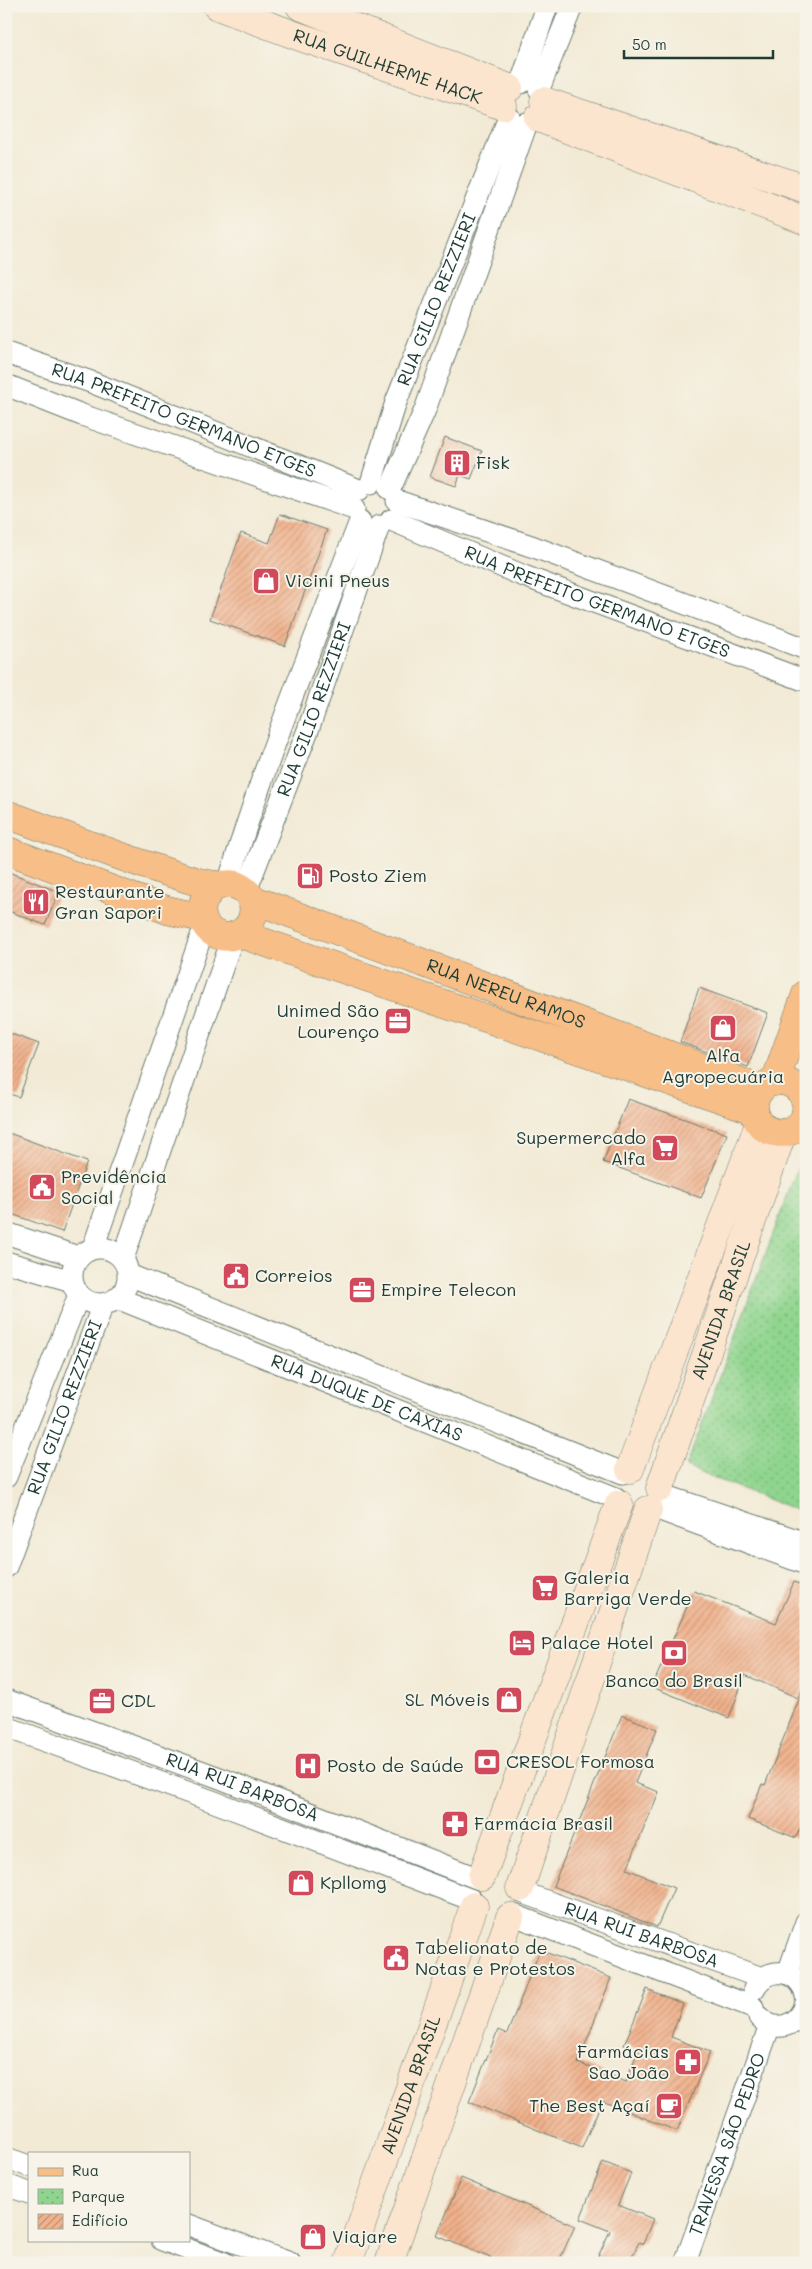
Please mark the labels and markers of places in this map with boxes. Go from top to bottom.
building icon: Fisk [442,448,472,478]
place label: Fisk [476,450,510,474]
shop icon: Vicini Pneus [251,566,281,596]
place label: Vicini Pneus [285,568,390,592]
fuel station icon: Posto Ziem [295,861,325,891]
place label: Posto Ziem [329,863,427,887]
place label: Restaurante Gran Sapori [55,879,165,924]
restaurant icon: Restaurante Gran Sapori [21,887,51,917]
place label: Unimed São Lourenço [277,998,379,1043]
office icon: Unimed São Lourenço [383,1006,413,1036]
shop icon: Alfa Agropecuária [708,1013,738,1043]
place label: Alfa Agropecuária [662,1043,784,1088]
place label: Supermercado Alfa [516,1125,646,1170]
supermarket icon: Supermercado Alfa [650,1133,680,1163]
place label: Previdência Social [61,1164,167,1209]
public building icon: Previdência Social [27,1172,57,1202]
public building icon: Correios [221,1261,251,1291]
place label: Correios [255,1263,333,1287]
office icon: Empire Telecon [347,1275,377,1305]
place label: Empire Telecon [381,1277,516,1301]
place label: Galeria Barriga Verde [564,1565,692,1610]
supermarket icon: Galeria Barriga Verde [530,1573,560,1603]
hotel icon: Palace Hotel [507,1628,537,1658]
place label: Palace Hotel [541,1630,654,1654]
bank icon: Banco do Brasil [659,1638,689,1668]
place label: Banco do Brasil [605,1668,743,1692]
shop icon: SL Móveis [494,1685,524,1715]
office icon: CDL [87,1686,117,1716]
place label: SL Móveis [405,1687,490,1711]
place label: CDL [121,1688,156,1712]
bank icon: CRESOL Formosa [472,1747,502,1777]
place label: CRESOL Formosa [506,1749,655,1773]
hospital icon: Posto de Saúde [293,1751,323,1781]
place label: Posto de Saúde [327,1753,464,1777]
pharmacy icon: Farmácia Brasil [440,1809,470,1839]
place label: Farmácia Brasil [474,1811,613,1835]
shop icon: Kpllomg [286,1868,316,1898]
place label: Kpllomg [320,1870,387,1894]
place label: Tabelionato de Notas e Protestos [415,1935,575,1980]
public building icon: Tabelionato de Notas e Protestos [381,1943,411,1973]
place label: Farmácias Sao João [577,2039,669,2084]
pharmacy icon: Farmácias Sao João [673,2047,703,2077]
cafe icon: The Best Açaí [654,2091,684,2121]
place label: The Best Açaí [529,2093,650,2117]
shop icon: Viajare [298,2222,328,2252]
place label: Viajare [332,2224,398,2248]

